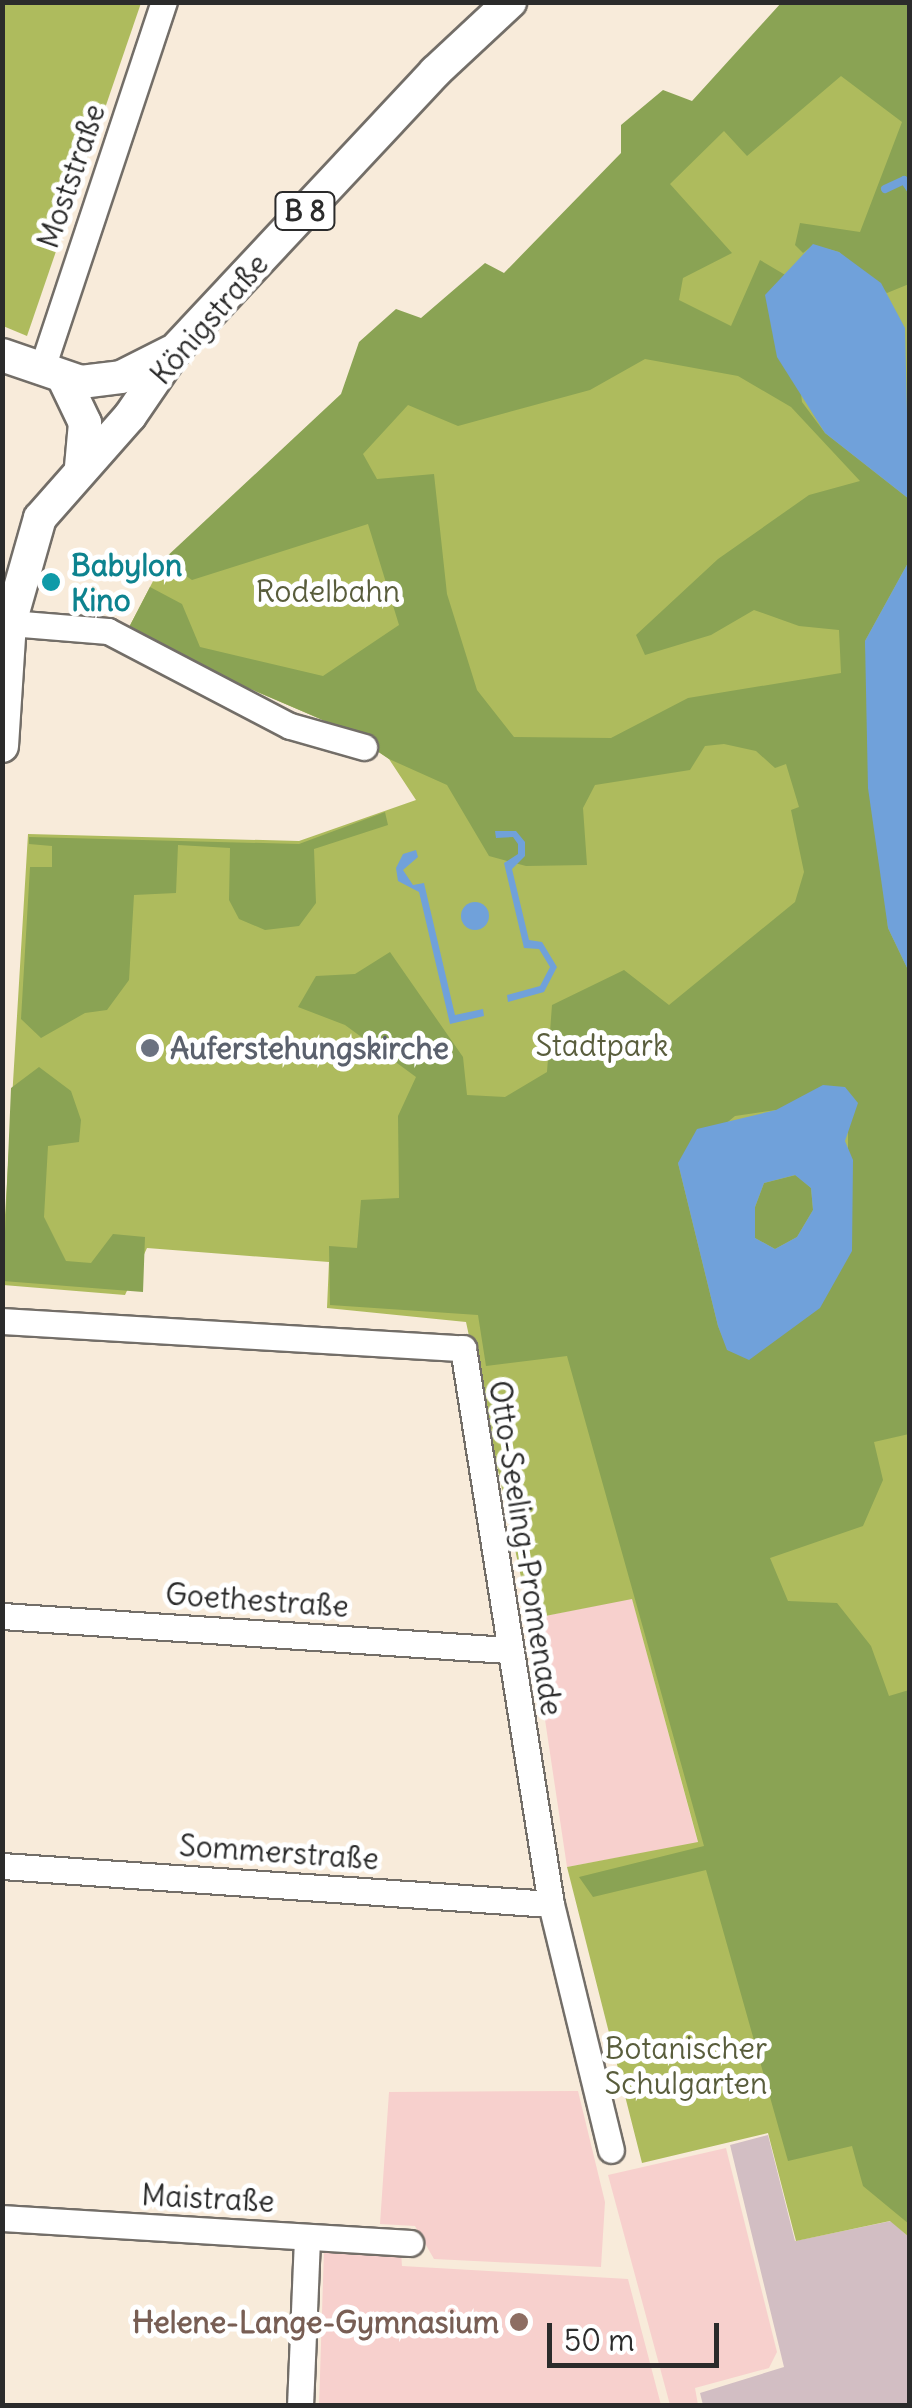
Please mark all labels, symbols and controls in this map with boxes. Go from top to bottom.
street label: Moststraße [30,99,112,253]
road number: B 8 [272,188,338,234]
street label: Königstraße [143,246,275,392]
place label: Babylon Kino [71,547,182,618]
marker: Babylon Kino [40,571,62,593]
park label: Rodelbahn [256,573,400,609]
park label: Stadtpark [536,1027,668,1063]
place label: Auferstehungskirche [170,1030,449,1066]
marker: Auferstehungskirche [139,1037,161,1059]
street label: Otto-Seeling-Promenade [482,1378,570,1718]
street label: Goethestraße [164,1576,350,1624]
street label: Sommerstraße [178,1827,380,1877]
park label: Botanischer Schulgarten [605,2030,767,2100]
street label: Maistraße [141,2177,275,2219]
scale bar [552,2303,724,2365]
place label: Helene-Lange-Gymnasium [132,2304,499,2340]
marker: Helene-Lange-Gymnasium [508,2311,530,2333]
text: 50 m [564,2321,634,2359]

